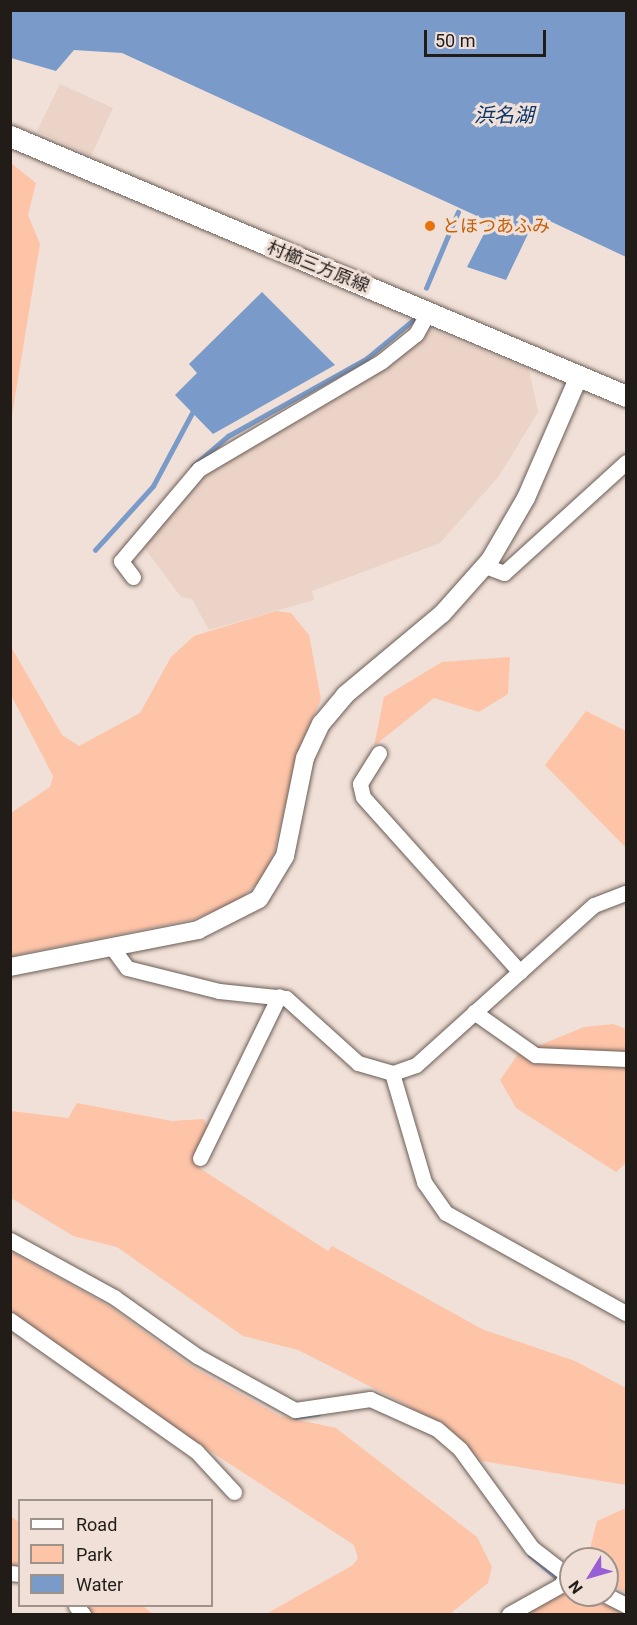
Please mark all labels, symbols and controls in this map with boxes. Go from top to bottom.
scale bar [427,18,548,56]
text: 50 m [435,30,475,51]
water label: 浜名湖 [474,103,534,127]
place label: とほつあふみ [442,215,550,237]
marker: とほつあふみ [423,219,437,233]
street label: 村櫛三方原線 [264,237,372,297]
legend [18,1499,213,1607]
text: Road [76,1514,117,1535]
text: Park [76,1544,112,1565]
north arrow [559,1547,619,1607]
text: Water [76,1574,123,1595]
text: N [565,1577,587,1597]

